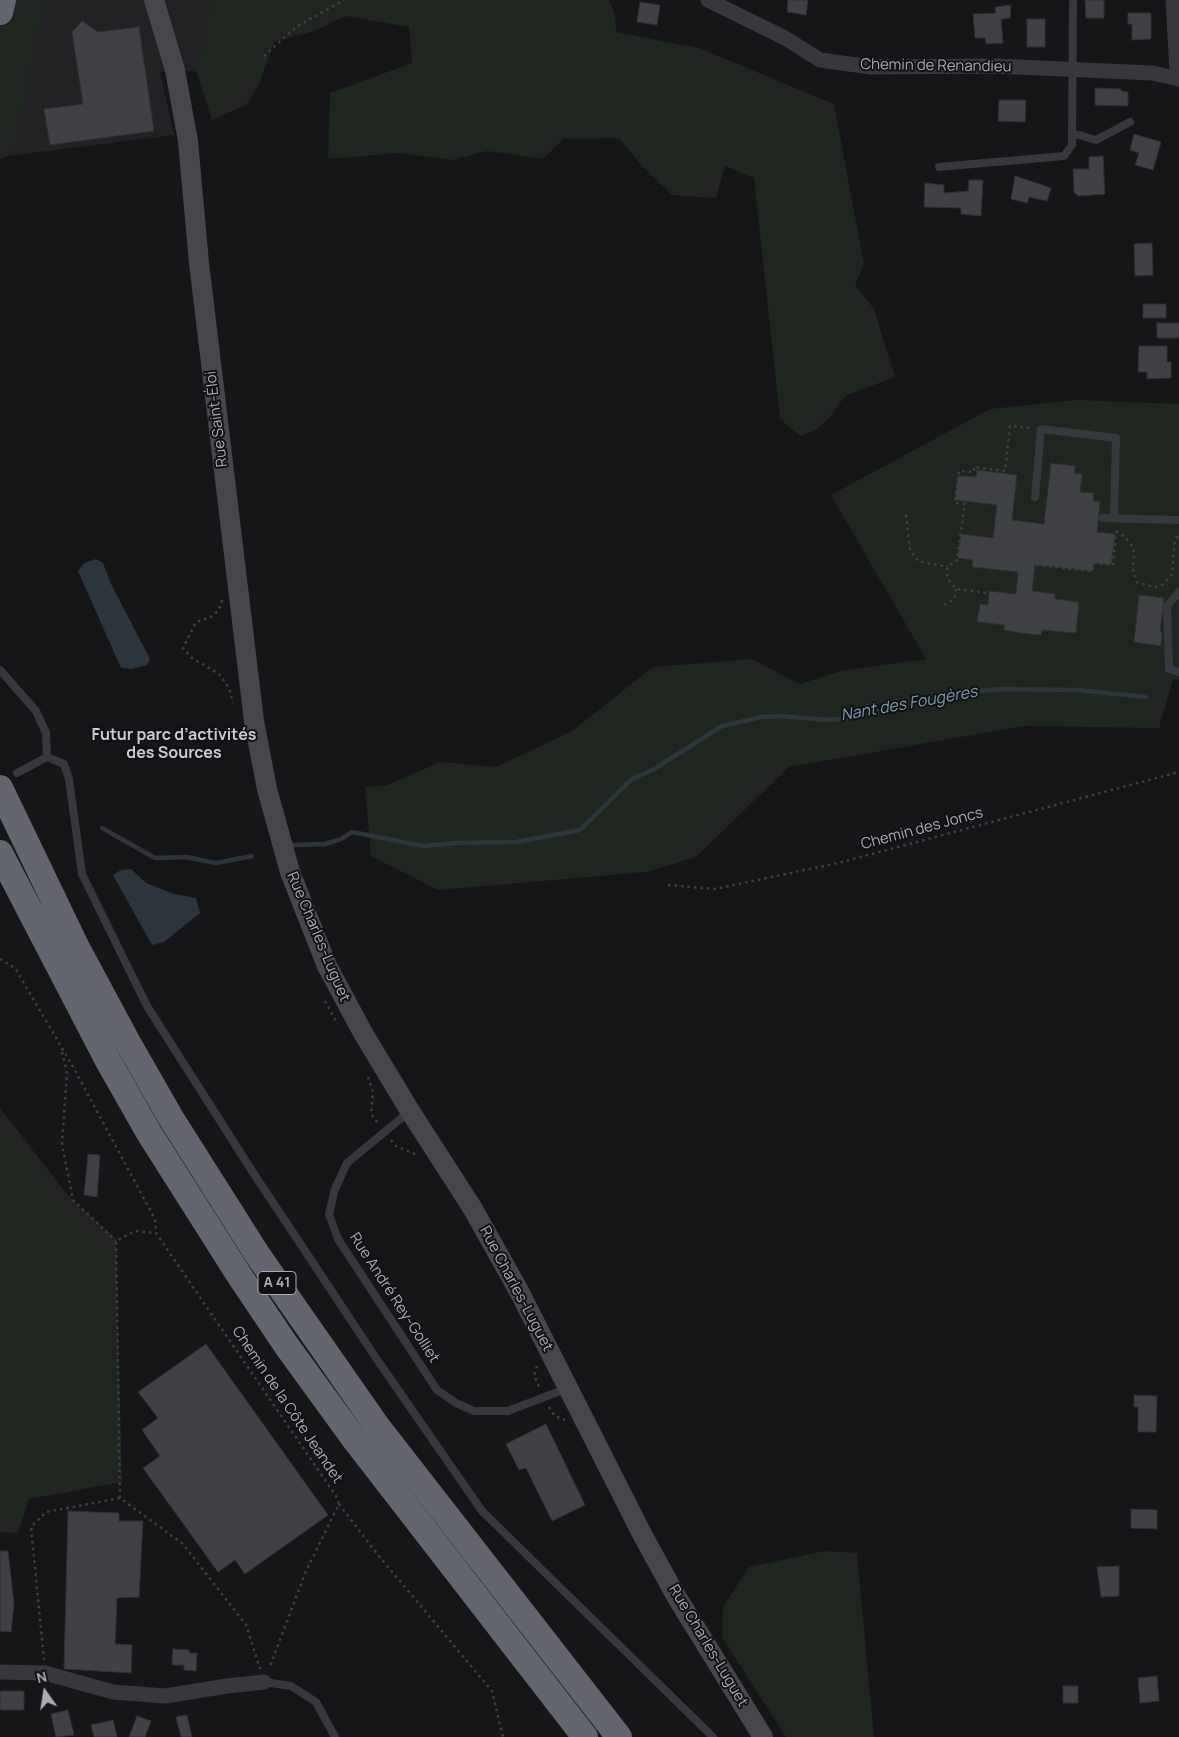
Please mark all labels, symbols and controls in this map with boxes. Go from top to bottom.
street label: Chemin de Renandieu [860,56,1012,76]
street label: Rue Saint-Éloi [202,370,232,468]
water label: Nant des Fougères [839,683,979,725]
district label: Futur parc d’activités des Sources [92,726,256,764]
street label: Chemin des Joncs [859,804,985,854]
street label: Rue Charles-Luguet [283,869,353,1005]
street label: Rue Charles-Luguet [475,1223,557,1355]
street label: Rue André Rey-Golliet [345,1230,443,1366]
road number: A 41 [258,1272,296,1295]
street label: Chemin de la Côte Jeandet [228,1323,346,1487]
street label: Rue Charles-Luguet [664,1582,752,1710]
north arrow [20,1667,70,1717]
text: N [34,1667,49,1687]

